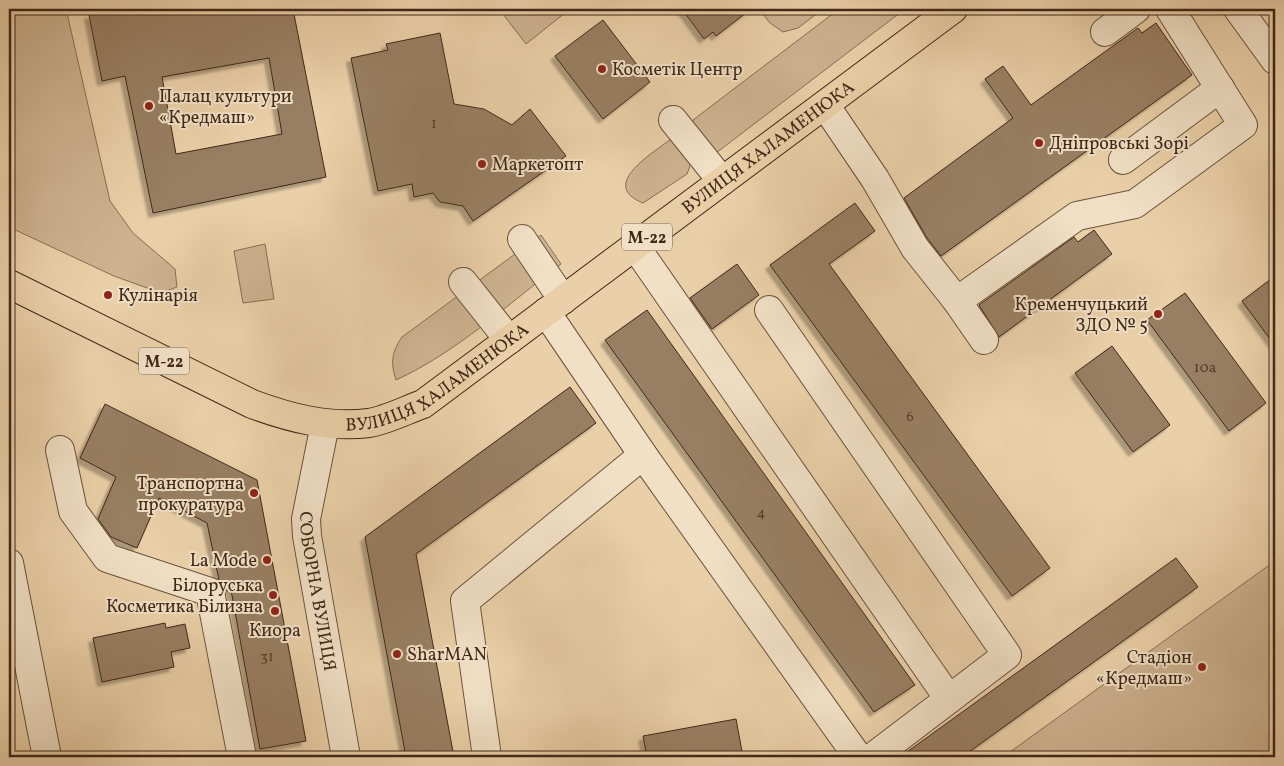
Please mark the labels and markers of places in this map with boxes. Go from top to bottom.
place label: Косметік Центр [612,58,742,83]
marker: Косметік Центр [596,63,608,75]
place label: Палац культури «Кредмаш» [159,85,292,131]
marker: Палац культури «Кредмаш» [143,100,155,112]
place label: Дніпровські Зорі [1049,132,1189,157]
marker: Дніпровські Зорі [1033,137,1045,149]
place label: Маркетопт [492,153,583,178]
marker: Маркетопт [476,158,488,170]
place label: Кулінарія [118,284,198,309]
marker: Кулінарія [102,289,114,301]
place label: Кременчуцький ЗДО № 5 [1014,293,1148,339]
marker: Кременчуцький ЗДО № 5 [1152,308,1164,320]
place label: Транспортна прокуратура [137,472,244,518]
marker: Транспортна прокуратура [248,487,260,499]
place label: La Mode [190,549,257,574]
marker: La Mode [261,554,273,566]
place label: Білоруська Косметика Білизна [106,574,263,620]
marker: Білоруська Косметика Білизна [267,589,279,601]
marker: Киора [269,605,281,617]
place label: Киора [249,619,301,644]
place label: SharMAN [407,643,487,668]
place label: Стадіон «Кредмаш» [1096,646,1192,692]
marker: SharMAN [391,648,403,660]
marker: Стадіон «Кредмаш» [1196,661,1208,673]

